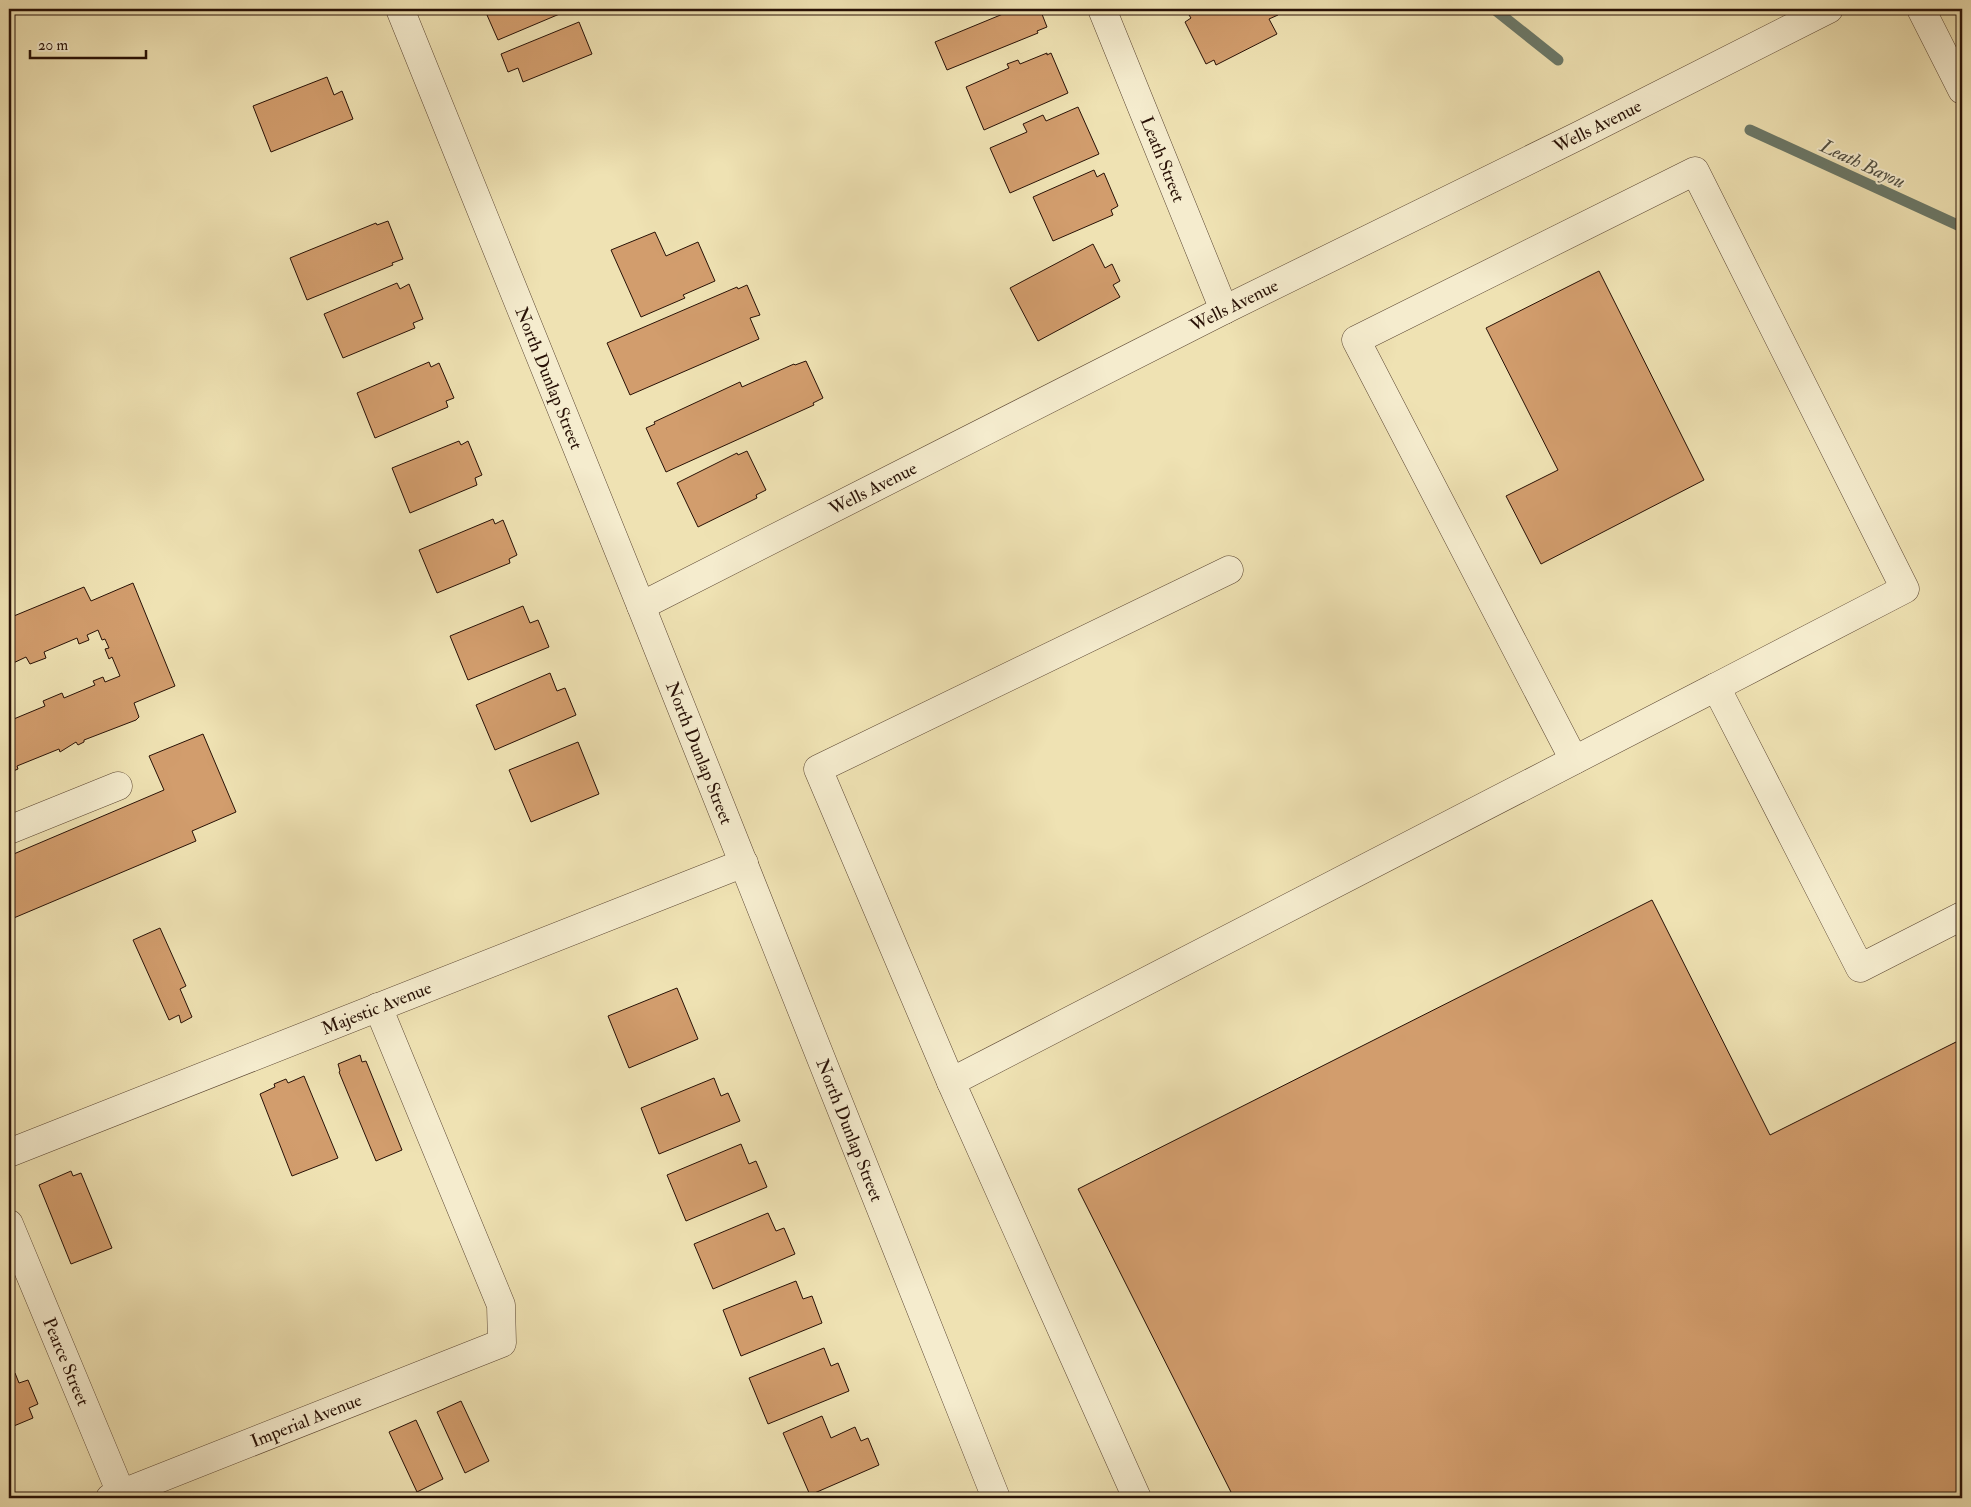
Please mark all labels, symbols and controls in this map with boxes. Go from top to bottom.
scale bar [30,28,146,60]
text: 20 m [38,36,68,55]
street label: Wells Avenue [1549,95,1646,159]
street label: Leath Street [1135,113,1190,206]
water label: Leath Bayou [1816,133,1909,194]
street label: Wells Avenue [1185,274,1283,338]
street label: North Dunlap Street [509,304,588,453]
street label: Wells Avenue [824,457,921,521]
street label: North Dunlap Street [660,678,738,828]
street label: Majestic Avenue [318,976,435,1041]
street label: North Dunlap Street [810,1056,888,1205]
street label: Pearce Street [37,1314,94,1410]
street label: Imperial Avenue [248,1388,366,1453]

